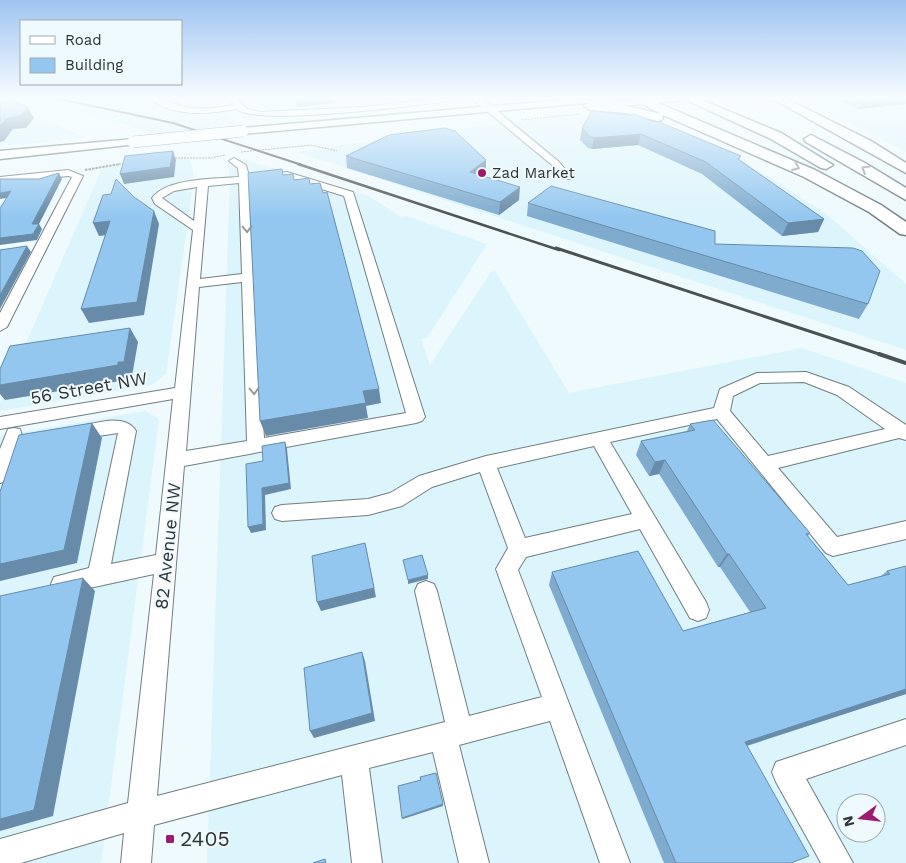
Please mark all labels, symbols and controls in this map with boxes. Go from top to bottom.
legend [20,20,182,85]
text: Road [65,31,102,49]
text: Building [65,56,123,74]
one-way arrow [791,161,800,171]
place label: Zad Market [492,164,575,182]
one-way arrow [861,165,870,175]
marker: Zad Market [476,167,488,179]
one-way arrow [241,225,252,233]
street label: 56 Street NW [29,367,149,408]
one-way arrow [248,387,259,395]
street label: 82 Avenue NW [150,482,185,610]
north arrow [836,793,886,843]
text: N [839,814,858,828]
place label: 2405 [180,826,230,851]
marker: 2405 [164,833,176,845]

